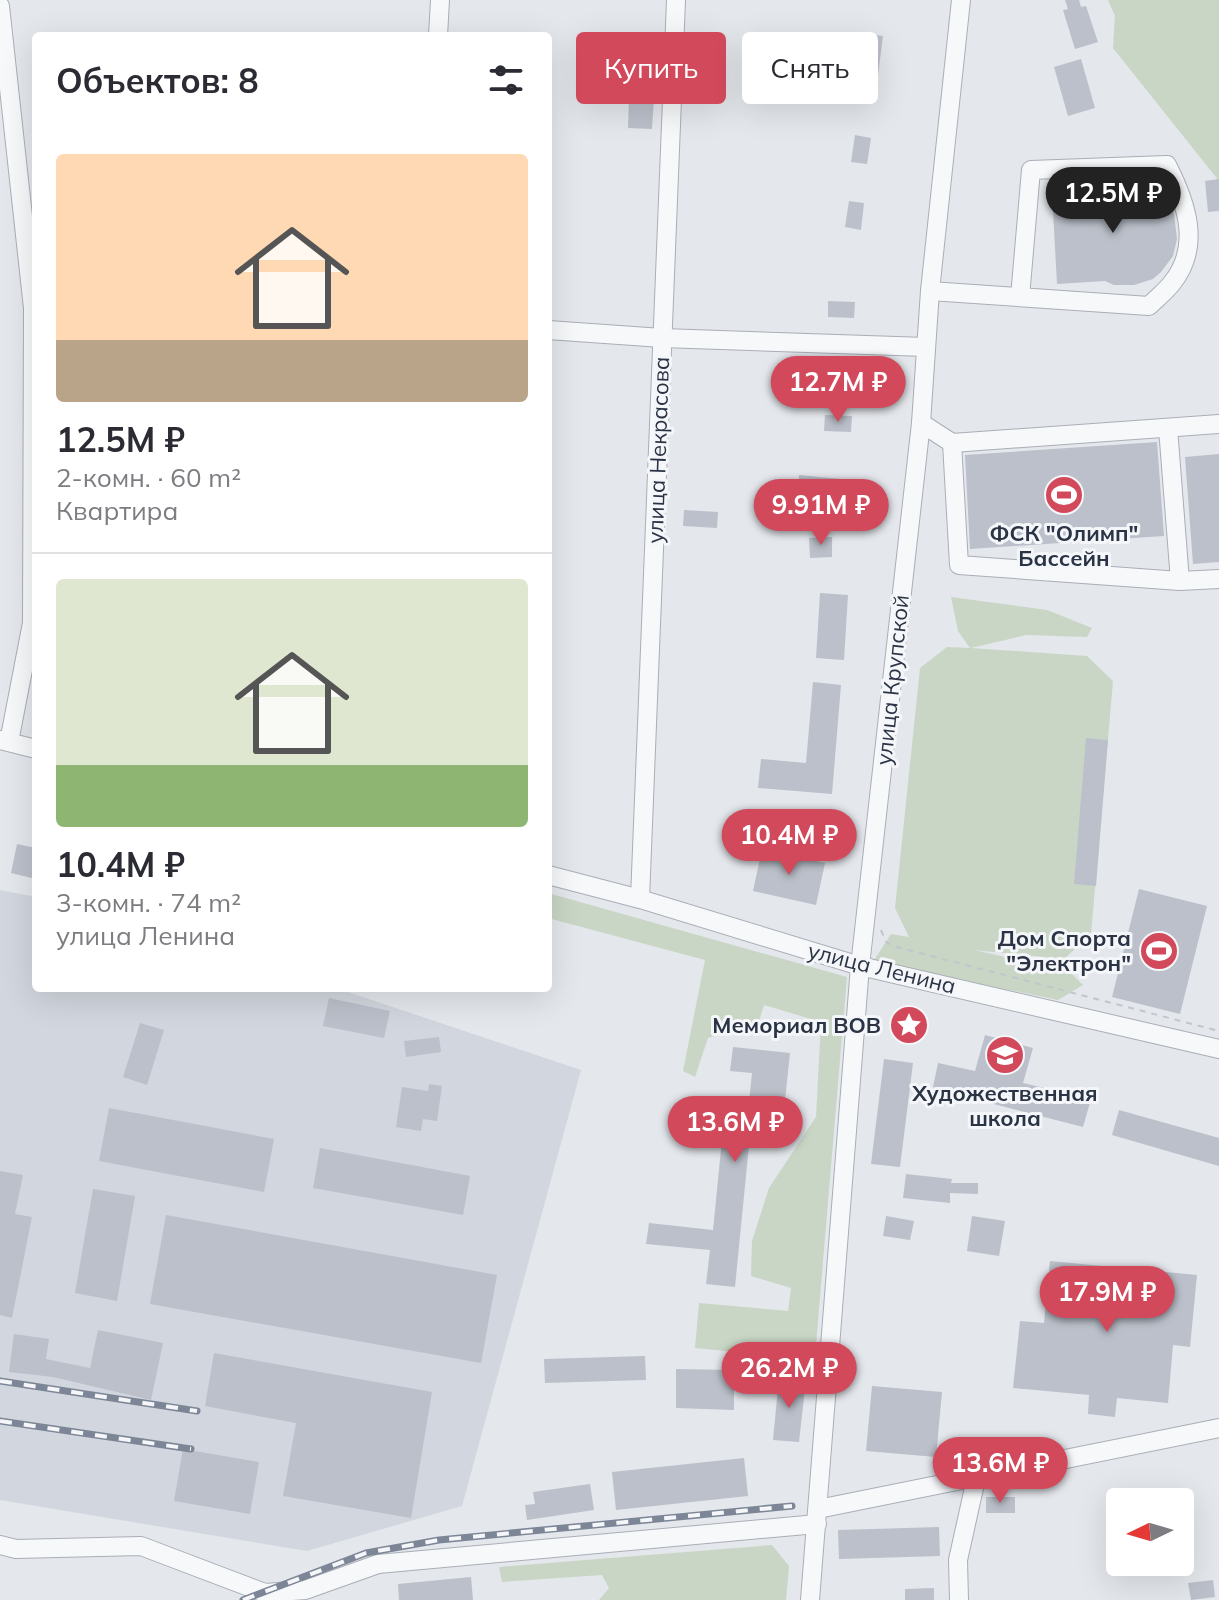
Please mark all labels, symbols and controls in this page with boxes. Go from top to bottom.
chip: Купить [576,32,726,104]
chip: Снять [742,32,878,104]
icon: filters [484,58,528,102]
text: Объектов: 8 [56,59,259,102]
pin: 12.5M ₽ [1039,167,1187,235]
text: 12.5M ₽ [1064,176,1162,209]
icon: home [220,206,364,350]
street label: улица Некрасова [641,356,675,544]
pin: 12.7M ₽ [764,356,912,424]
text: 12.7M ₽ [789,365,887,398]
text: 12.5M ₽ [56,418,185,461]
text: 2-комн. · 60 m² [56,461,241,494]
sports icon: ФСК "Олимп" Бассейн [1043,474,1085,516]
pin: 9.91M ₽ [747,479,895,547]
text: 9.91M ₽ [772,488,870,521]
text: Квартира [56,494,178,527]
place label: ФСК "Олимп" Бассейн [990,519,1138,572]
street label: улица Крупской [869,593,915,767]
icon: home [220,631,364,775]
pin: 10.4M ₽ [715,809,863,877]
text: 10.4M ₽ [740,818,838,851]
text: 10.4M ₽ [56,843,185,886]
text: 3-комн. · 74 m² [56,886,241,919]
text: улица Ленина [56,919,235,952]
place label: Дом Спорта "Электрон" [998,924,1131,977]
sports icon: Дом Спорта "Электрон" [1138,930,1180,972]
street label: улица Ленина [805,936,959,1000]
place icon: Мемориал ВОВ [888,1004,930,1046]
place label: Мемориал ВОВ [712,1011,881,1039]
school or university icon: Художественная школа [984,1034,1026,1076]
place label: Художественная школа [911,1079,1098,1132]
pin: 13.6M ₽ [661,1096,809,1164]
text: 13.6M ₽ [686,1105,784,1138]
pin: 17.9M ₽ [1033,1266,1181,1334]
text: 17.9M ₽ [1058,1275,1156,1308]
pin: 26.2M ₽ [715,1342,863,1410]
text: 26.2M ₽ [740,1351,838,1384]
pin: 13.6M ₽ [926,1437,1074,1505]
text: 13.6M ₽ [951,1446,1049,1479]
north arrow [1106,1488,1194,1576]
map controls [1106,1488,1194,1576]

